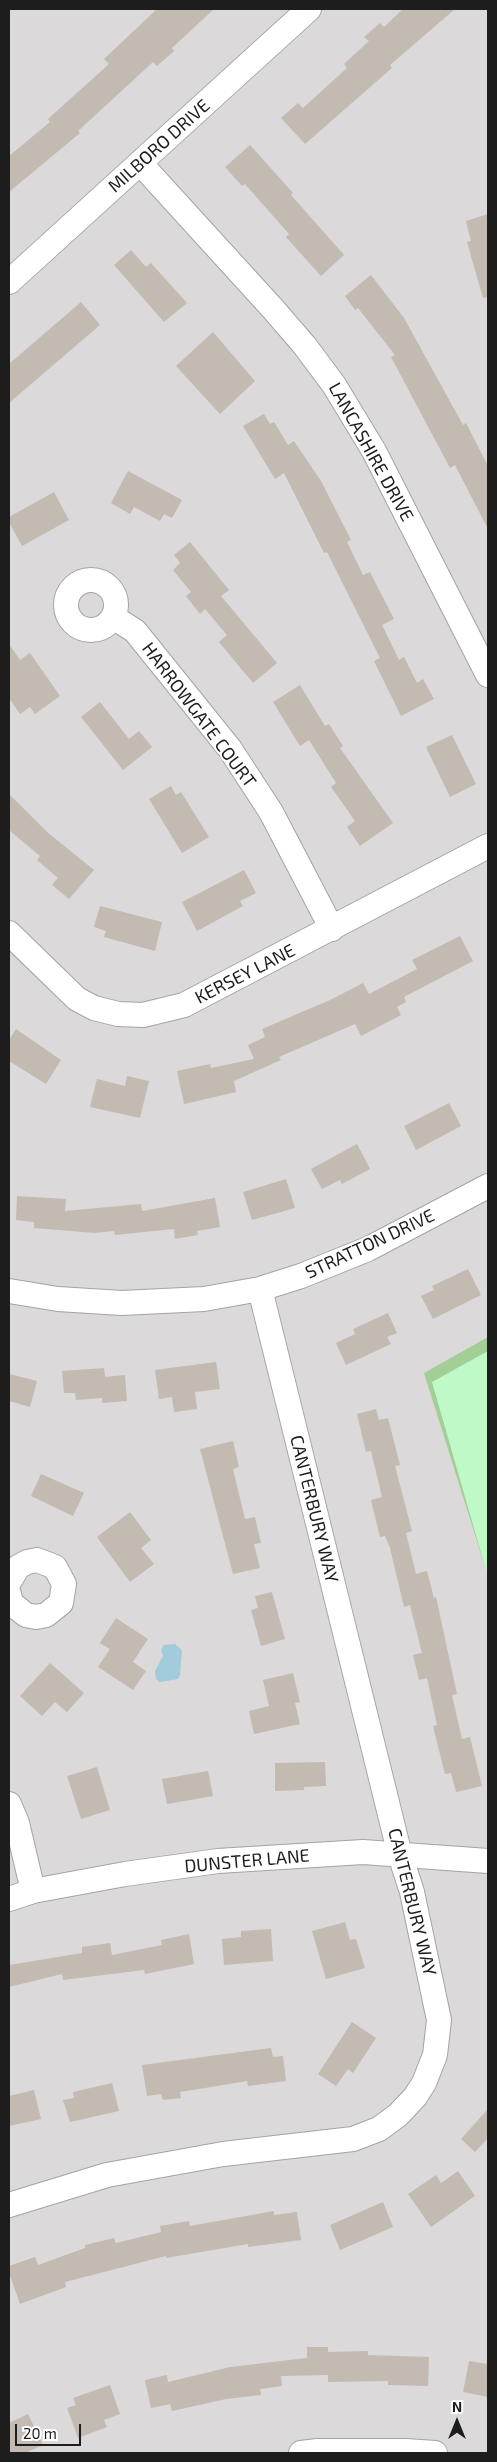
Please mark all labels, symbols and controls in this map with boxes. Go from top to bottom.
street label: MILBORO DRIVE [104,95,214,197]
street label: LANCASHIRE DRIVE [324,379,418,525]
street label: HARROWGATE COURT [137,638,261,792]
street label: KERSEY LANE [191,940,299,1008]
street label: STRATTON DRIVE [302,1205,438,1283]
street label: CANTERBURY WAY [285,1433,343,1585]
street label: CANTERBURY WAY [383,1826,441,1978]
street label: DUNSTER LANE [183,1845,311,1877]
north arrow [432,2397,482,2447]
text: N [452,2398,462,2415]
scale bar [18,2414,84,2446]
text: 20 m [23,2424,57,2442]

